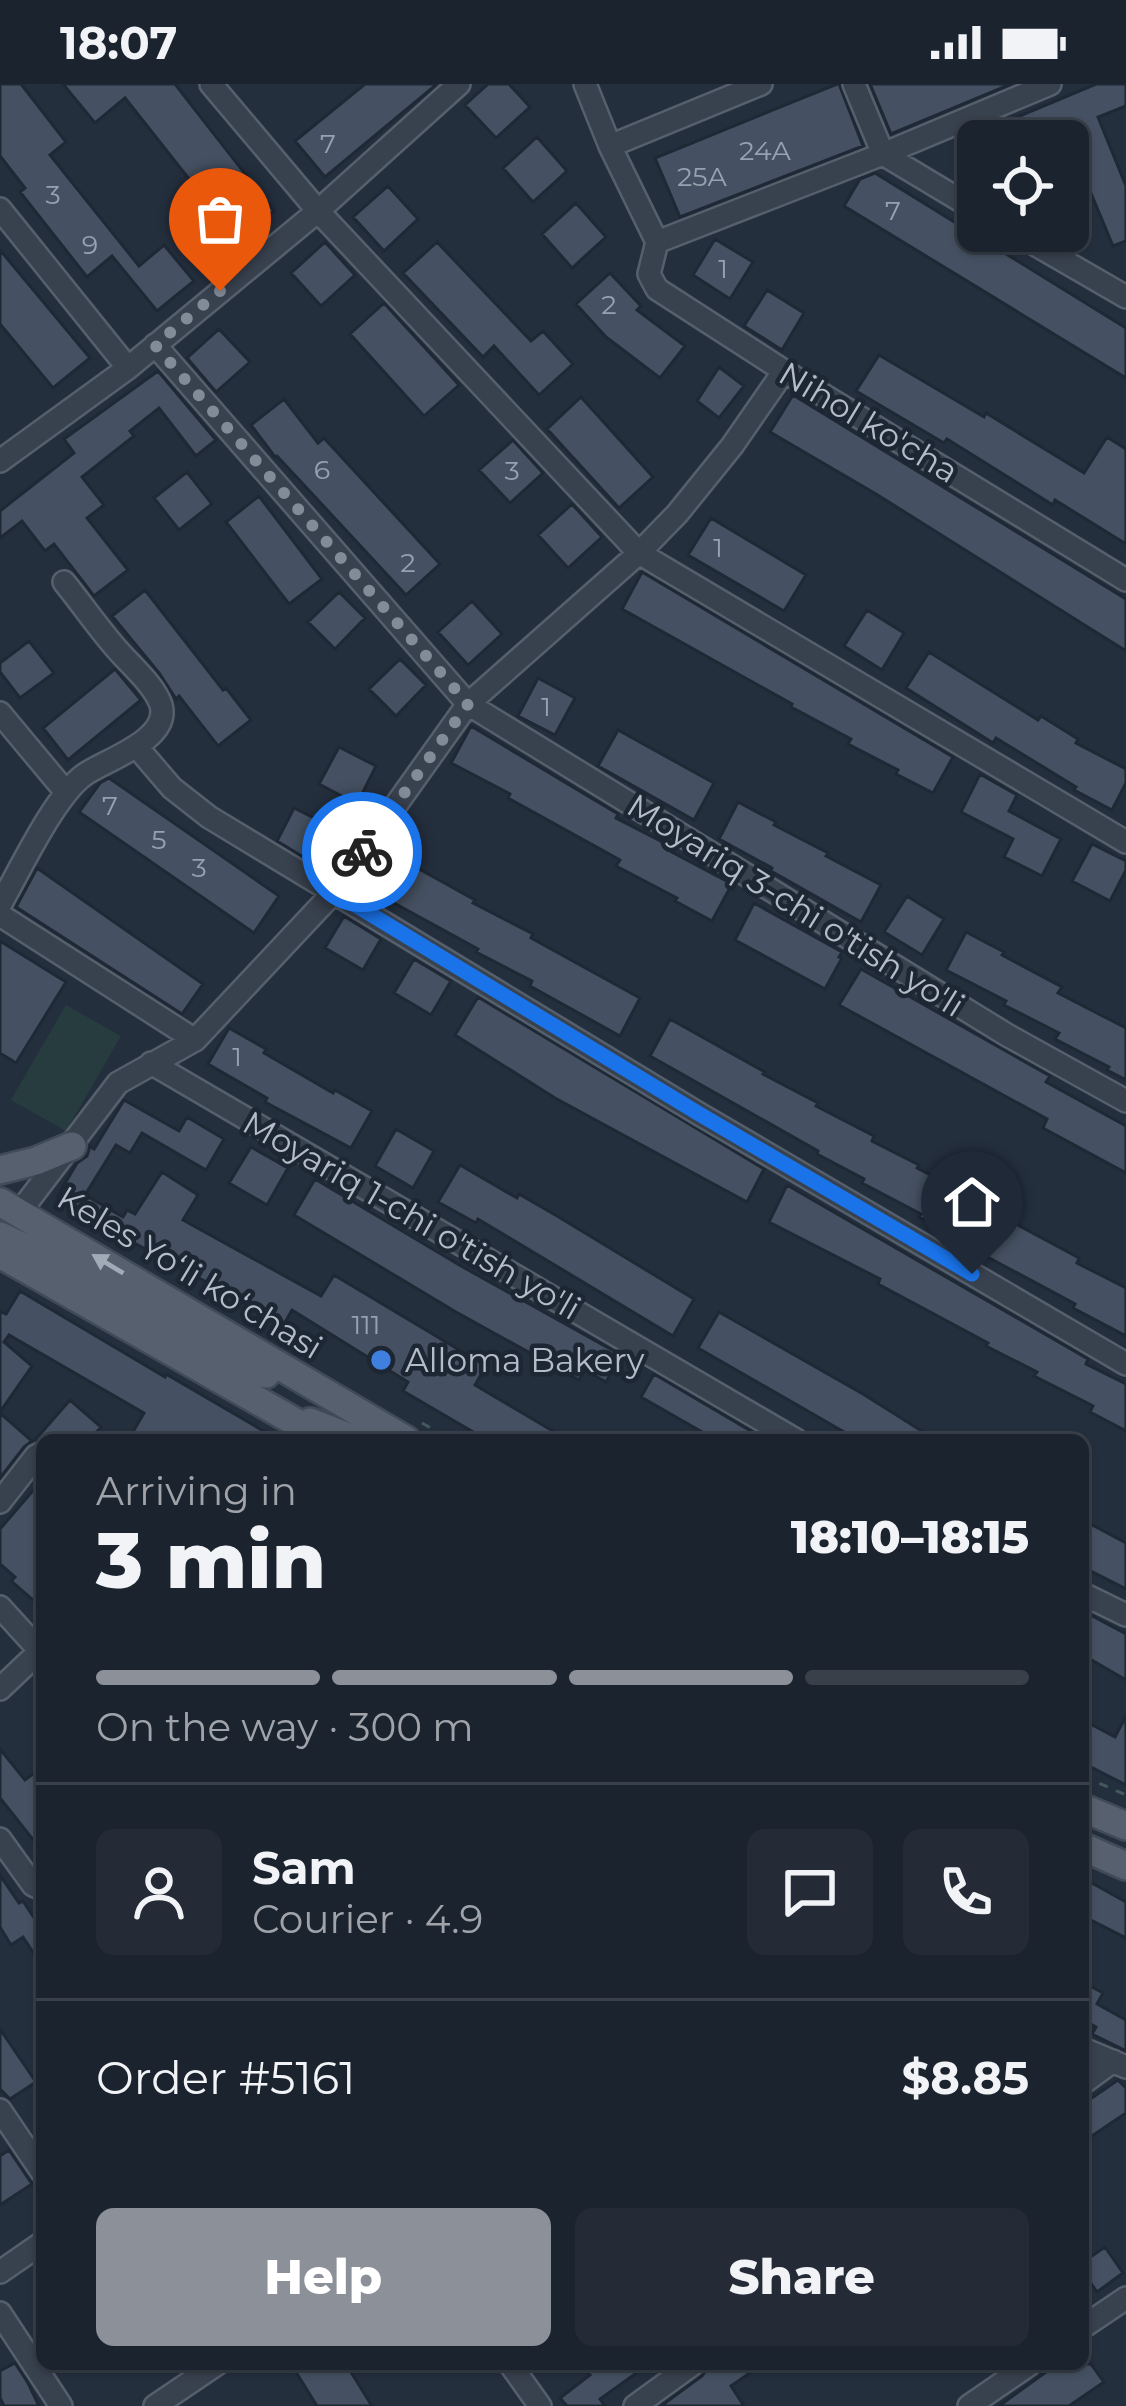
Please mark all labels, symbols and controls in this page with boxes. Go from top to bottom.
text: 18:07 [60,15,177,70]
map controls [957,120,1089,252]
button: locate [957,120,1089,252]
house number: 7 [320,127,336,160]
house number: 24A [739,134,792,167]
house number: 25A [677,160,728,193]
pin [169,168,271,291]
house number: 3 [45,178,61,211]
icon: bag [187,186,253,252]
house number: 7 [885,194,901,227]
house number: 9 [82,228,98,261]
house number: 1 [718,252,728,285]
house number: 2 [601,288,617,321]
street label: Nihol ko'cha [772,353,966,491]
house number: 6 [314,453,330,486]
house number: 3 [504,454,520,487]
house number: 1 [713,531,723,564]
house number: 2 [400,546,416,579]
house number: 1 [541,690,551,723]
street label: Moyariq 3-chi o'tish yo'li [620,785,972,1025]
house number: 7 [102,789,118,822]
courier [302,792,422,912]
icon: bike [329,819,395,885]
house number: 5 [151,823,167,856]
house number: 3 [191,851,207,884]
house number: 1 [232,1040,242,1073]
street label: Moyariq 1-chi o'tish yo'li [236,1102,588,1328]
pin [921,1151,1023,1274]
icon: home [939,1169,1005,1235]
street label: Keles Yoʻli koʻchasi [50,1177,330,1367]
one-way arrow [91,1255,125,1276]
house number: 111 [351,1308,381,1341]
place label: Alloma Bakery [405,1340,645,1380]
marker: Alloma Bakery [368,1347,394,1373]
text: Arriving in [96,1467,297,1515]
text: 18:10–18:15 [791,1509,1029,1564]
text: 3 min [96,1512,326,1608]
text: On the way · 300 m [96,1703,474,1751]
button: person [96,1829,222,1955]
button: chat [747,1829,873,1955]
button: phone [903,1829,1029,1955]
text: Sam [252,1840,356,1895]
text: Courier · 4.9 [252,1895,483,1943]
text: Order #5161 [96,2050,355,2105]
text: $8.85 [901,2050,1029,2105]
button: Help [96,2208,551,2346]
button: Share [575,2208,1029,2346]

